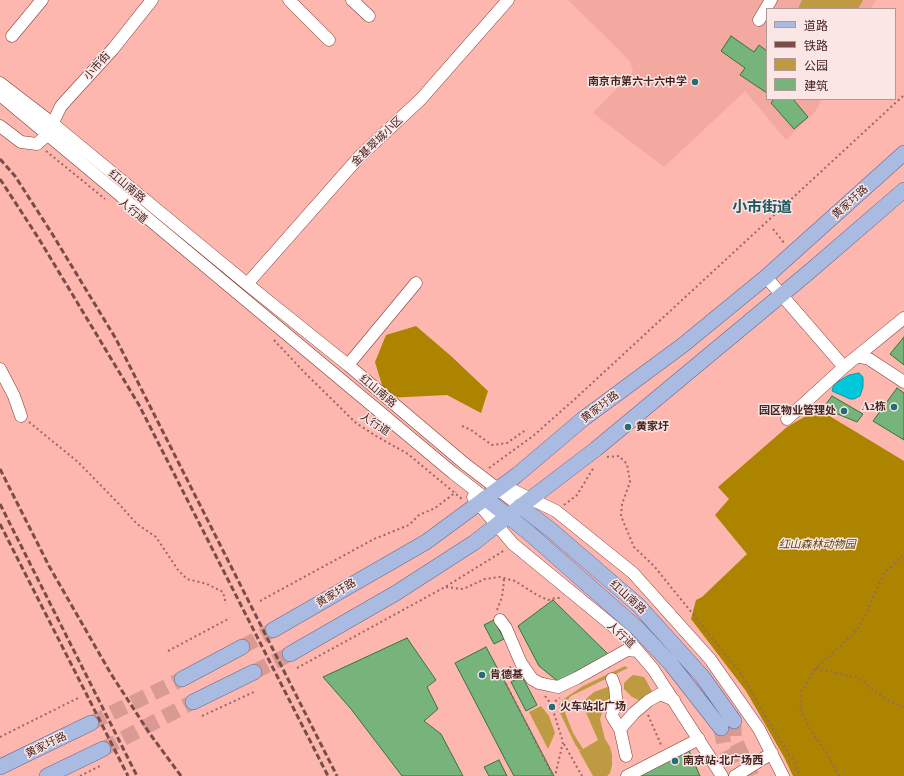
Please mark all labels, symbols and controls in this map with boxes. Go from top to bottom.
legend [766,8,896,100]
text: 道路 [804,17,828,33]
text: 铁路 [804,37,828,53]
street label: 小市街 [81,49,113,83]
text: 公园 [804,57,828,73]
place label: 南京市第六十六中学 [588,75,687,89]
marker: 南京市第六十六中学 [690,77,700,87]
text: 建筑 [804,77,828,93]
street label: 金基翠城小区 [349,113,405,169]
street label: 红山南路 [106,167,148,205]
street label: 黄家圩路 [829,182,871,222]
street label: 人行道 [116,195,150,227]
district label: 小市街道 [732,198,792,216]
street label: 红山南路 [357,372,399,410]
street label: 黄家圩路 [578,388,622,426]
place label: A2栋 [862,400,886,414]
marker: A2栋 [889,402,899,412]
place label: 园区物业管理处 [759,404,836,418]
marker: 园区物业管理处 [839,406,849,416]
street label: 人行道 [358,409,392,439]
place label: 黄家圩 [636,420,669,434]
marker: 黄家圩 [623,422,633,432]
park label: 红山森林动物园 [779,538,855,552]
street label: 黄家圩路 [314,576,358,610]
street label: 红山南路 [607,577,649,617]
street label: 人行道 [604,619,638,651]
place label: 肯德基 [490,668,523,682]
marker: 肯德基 [477,670,487,680]
place label: 火车站北广场 [560,700,626,714]
marker: 火车站北广场 [547,702,557,712]
street label: 黄家圩路 [23,729,69,761]
place label: 南京站·北广场西 [683,754,763,768]
marker: 南京站·北广场西 [670,756,680,766]

